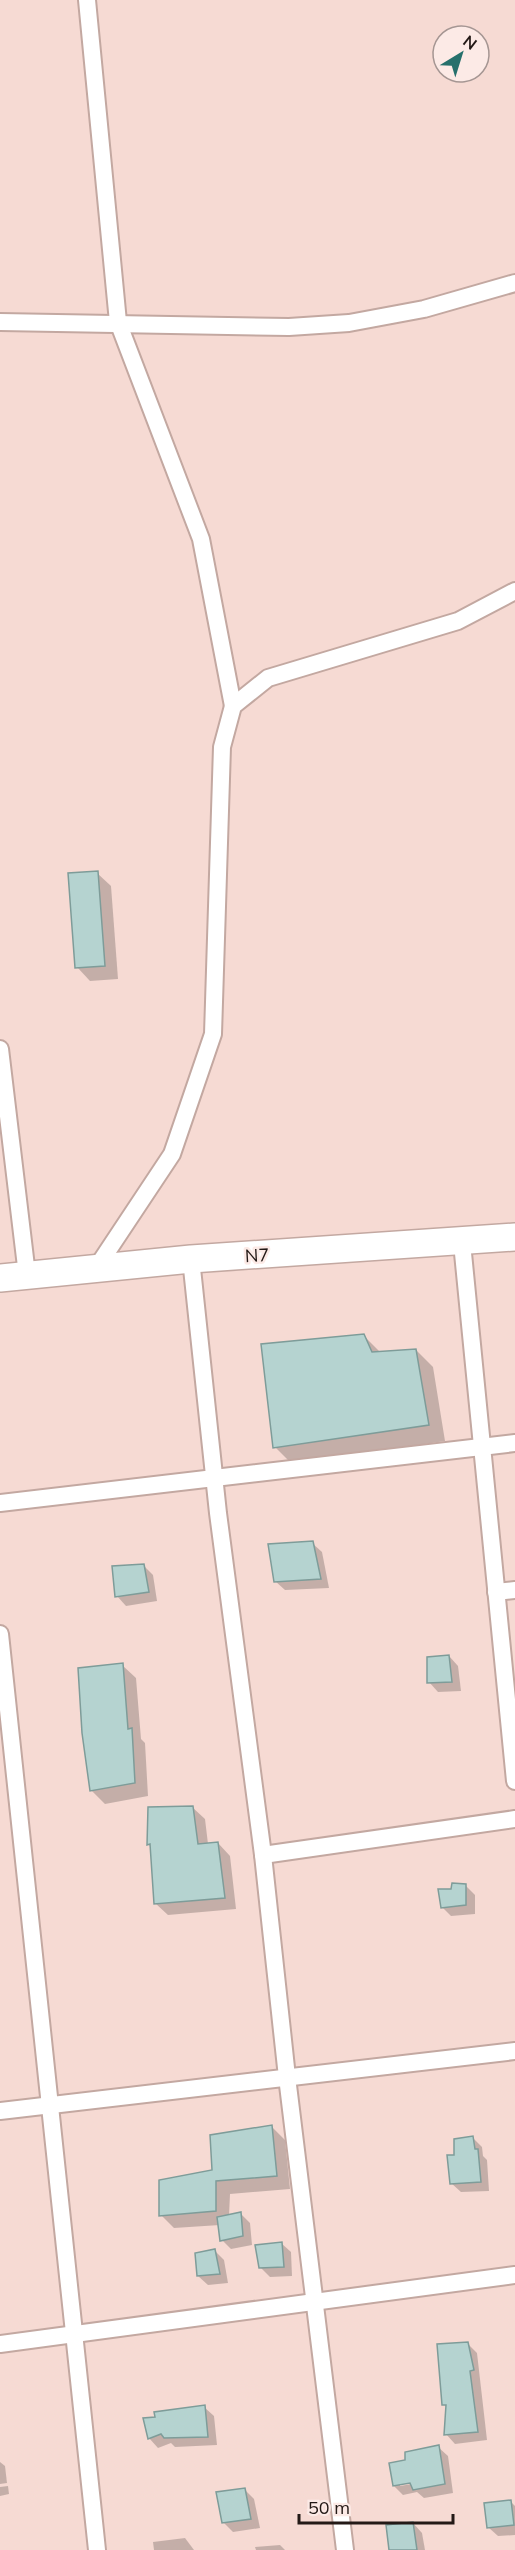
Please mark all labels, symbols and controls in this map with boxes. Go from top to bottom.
north arrow [431,24,491,84]
text: N [459,31,481,54]
street label: N7 [244,1243,270,1267]
scale bar [299,2487,454,2525]
text: 50 m [308,2496,350,2519]

